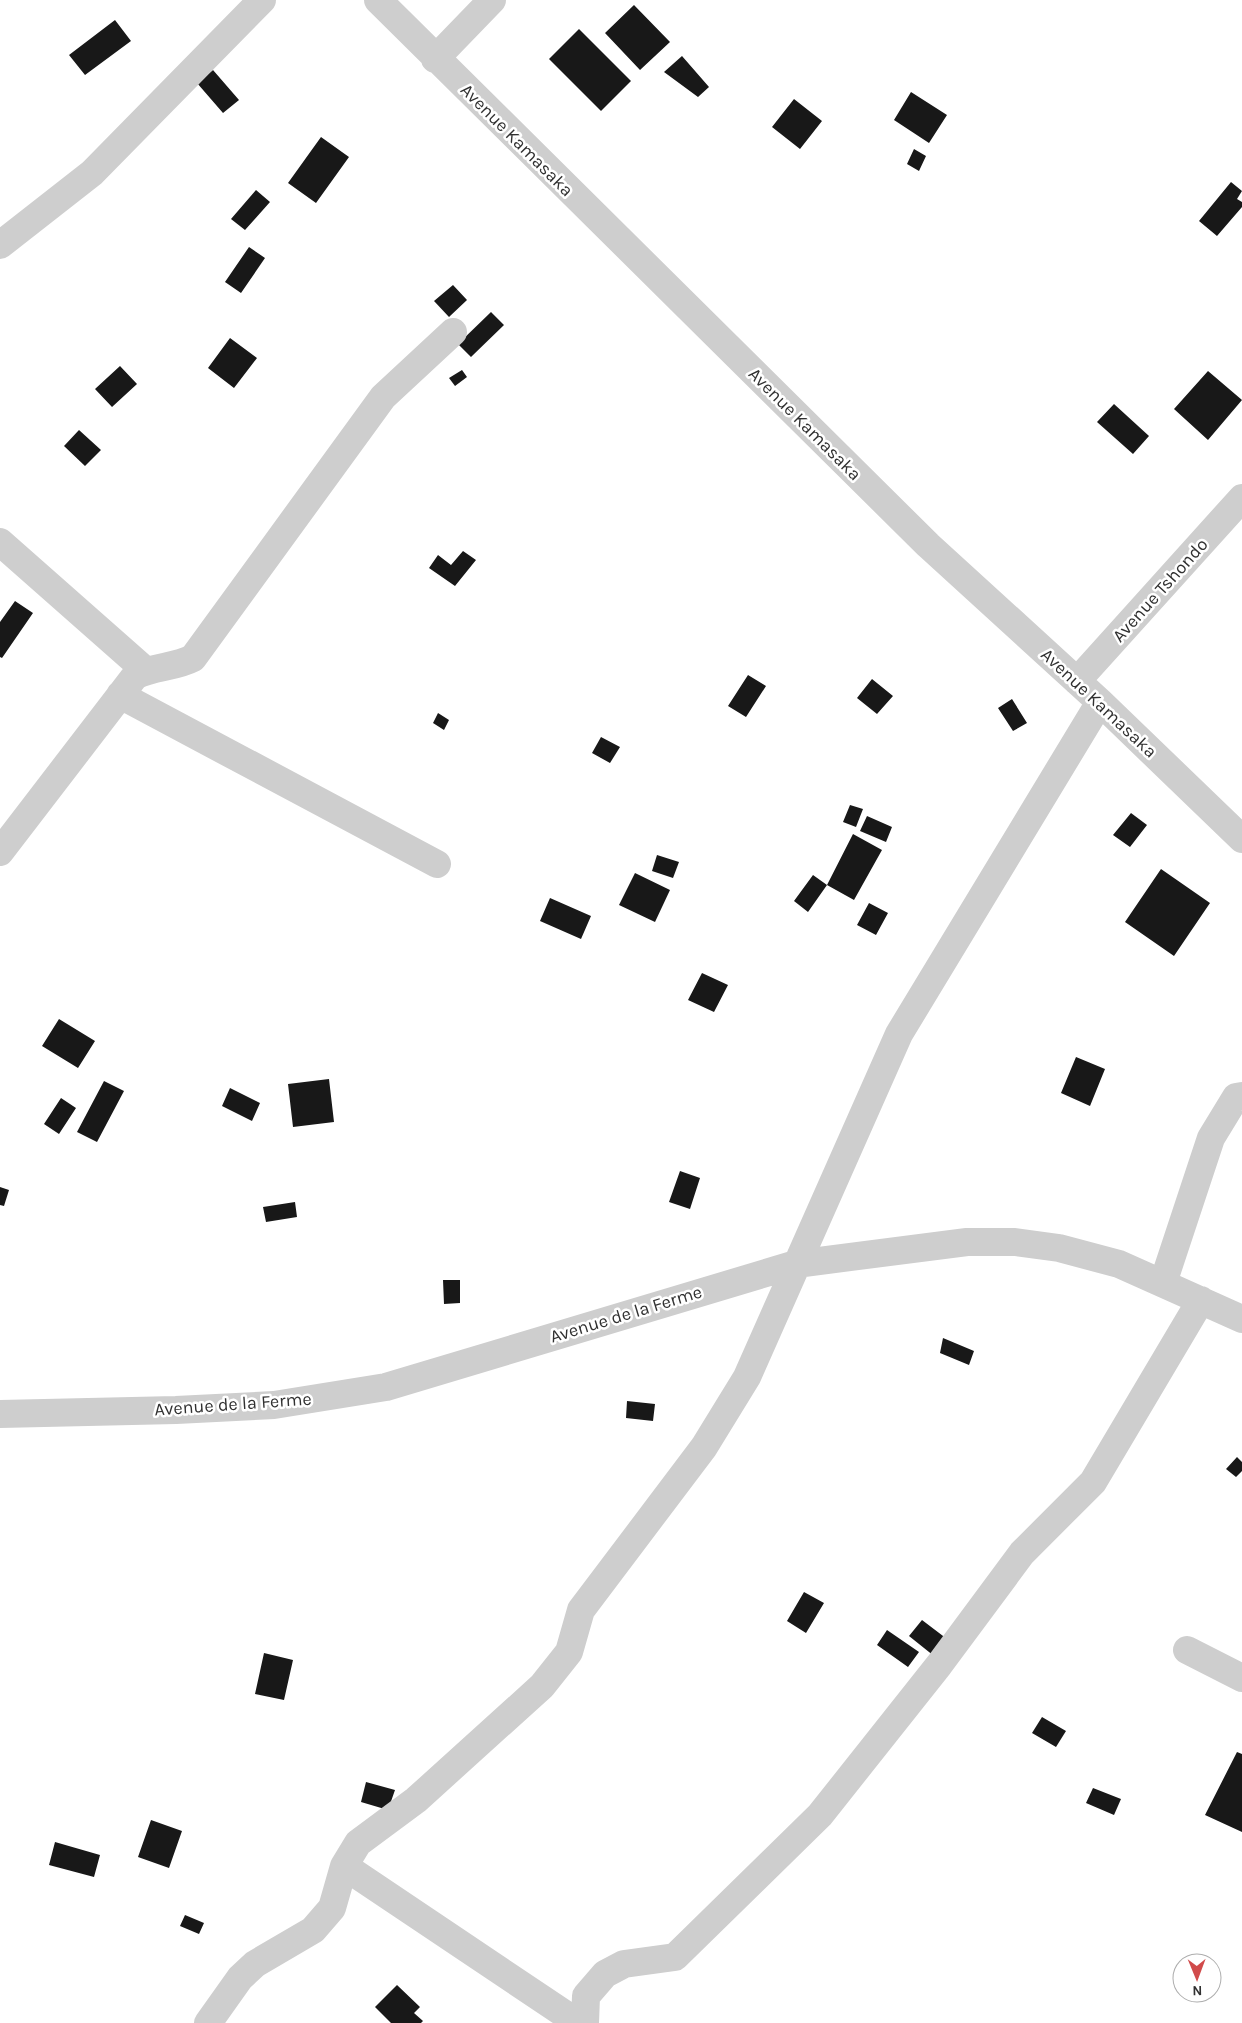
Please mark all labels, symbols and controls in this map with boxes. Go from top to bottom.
street label: Avenue Kamasaka [456,79,578,201]
street label: Avenue Kamasaka [744,363,866,485]
street label: Avenue Tshondo [1108,533,1212,647]
street label: Avenue Kamasaka [1036,644,1162,762]
street label: Avenue de la Ferme [547,1280,705,1348]
street label: Avenue de la Ferme [154,1388,312,1420]
north arrow [1172,1953,1222,2003]
text: N [1192,1982,1202,1999]

